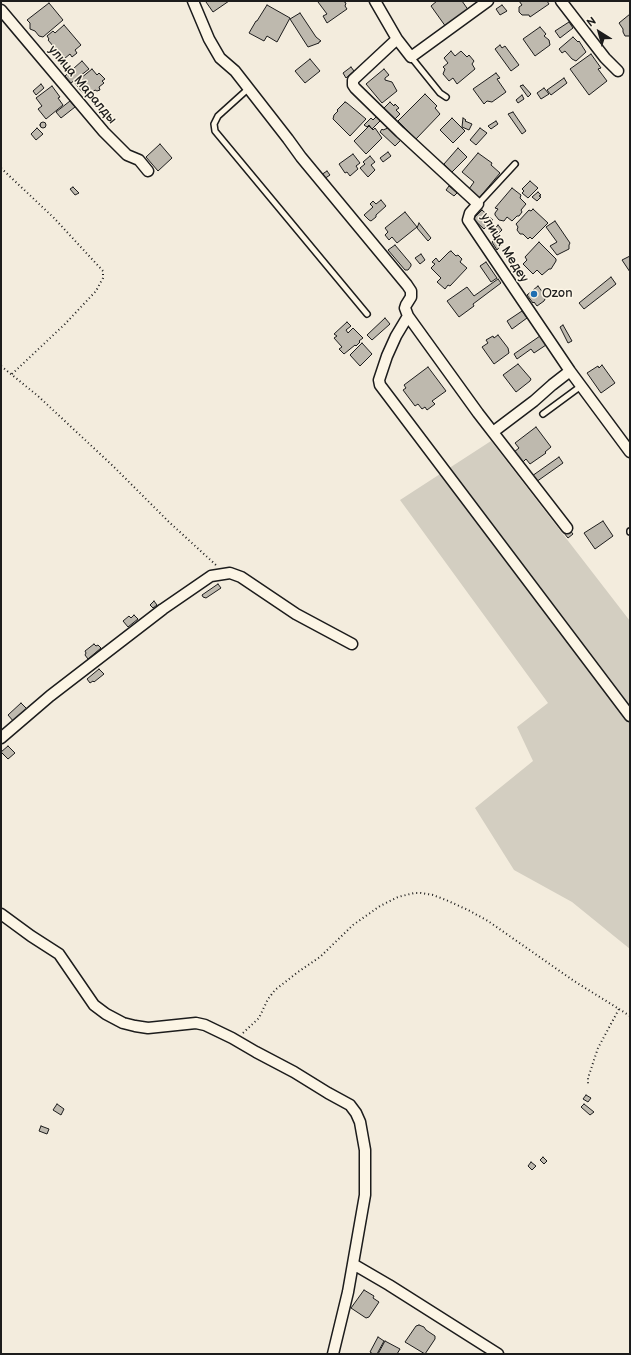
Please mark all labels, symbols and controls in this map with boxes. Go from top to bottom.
north arrow [579,12,619,52]
text: N [584,14,599,30]
street label: улица Маралды [45,43,119,127]
street label: улица Медеу [477,210,531,286]
place label: Ozon [542,286,572,302]
marker: Ozon [529,289,539,299]

